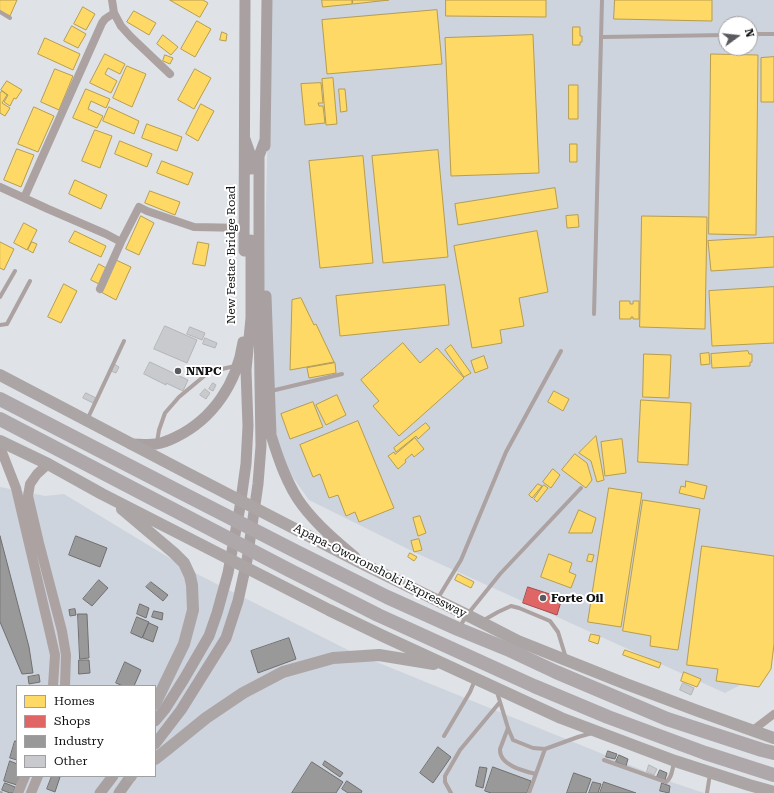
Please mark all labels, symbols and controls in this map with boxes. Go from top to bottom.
north arrow [718,16,758,56]
text: N [742,27,756,39]
street label: New Festac Bridge Road [224,186,238,324]
place label: NNPC [186,364,221,378]
marker: NNPC [173,366,183,376]
street label: Apapa-Oworonshoki Expressway [291,521,469,621]
place label: Forte Oil [551,591,603,605]
marker: Forte Oil [538,593,548,603]
legend [16,685,156,777]
text: Homes [54,694,94,708]
text: Shops [54,714,90,728]
text: Industry [54,734,104,748]
text: Other [54,754,87,768]

